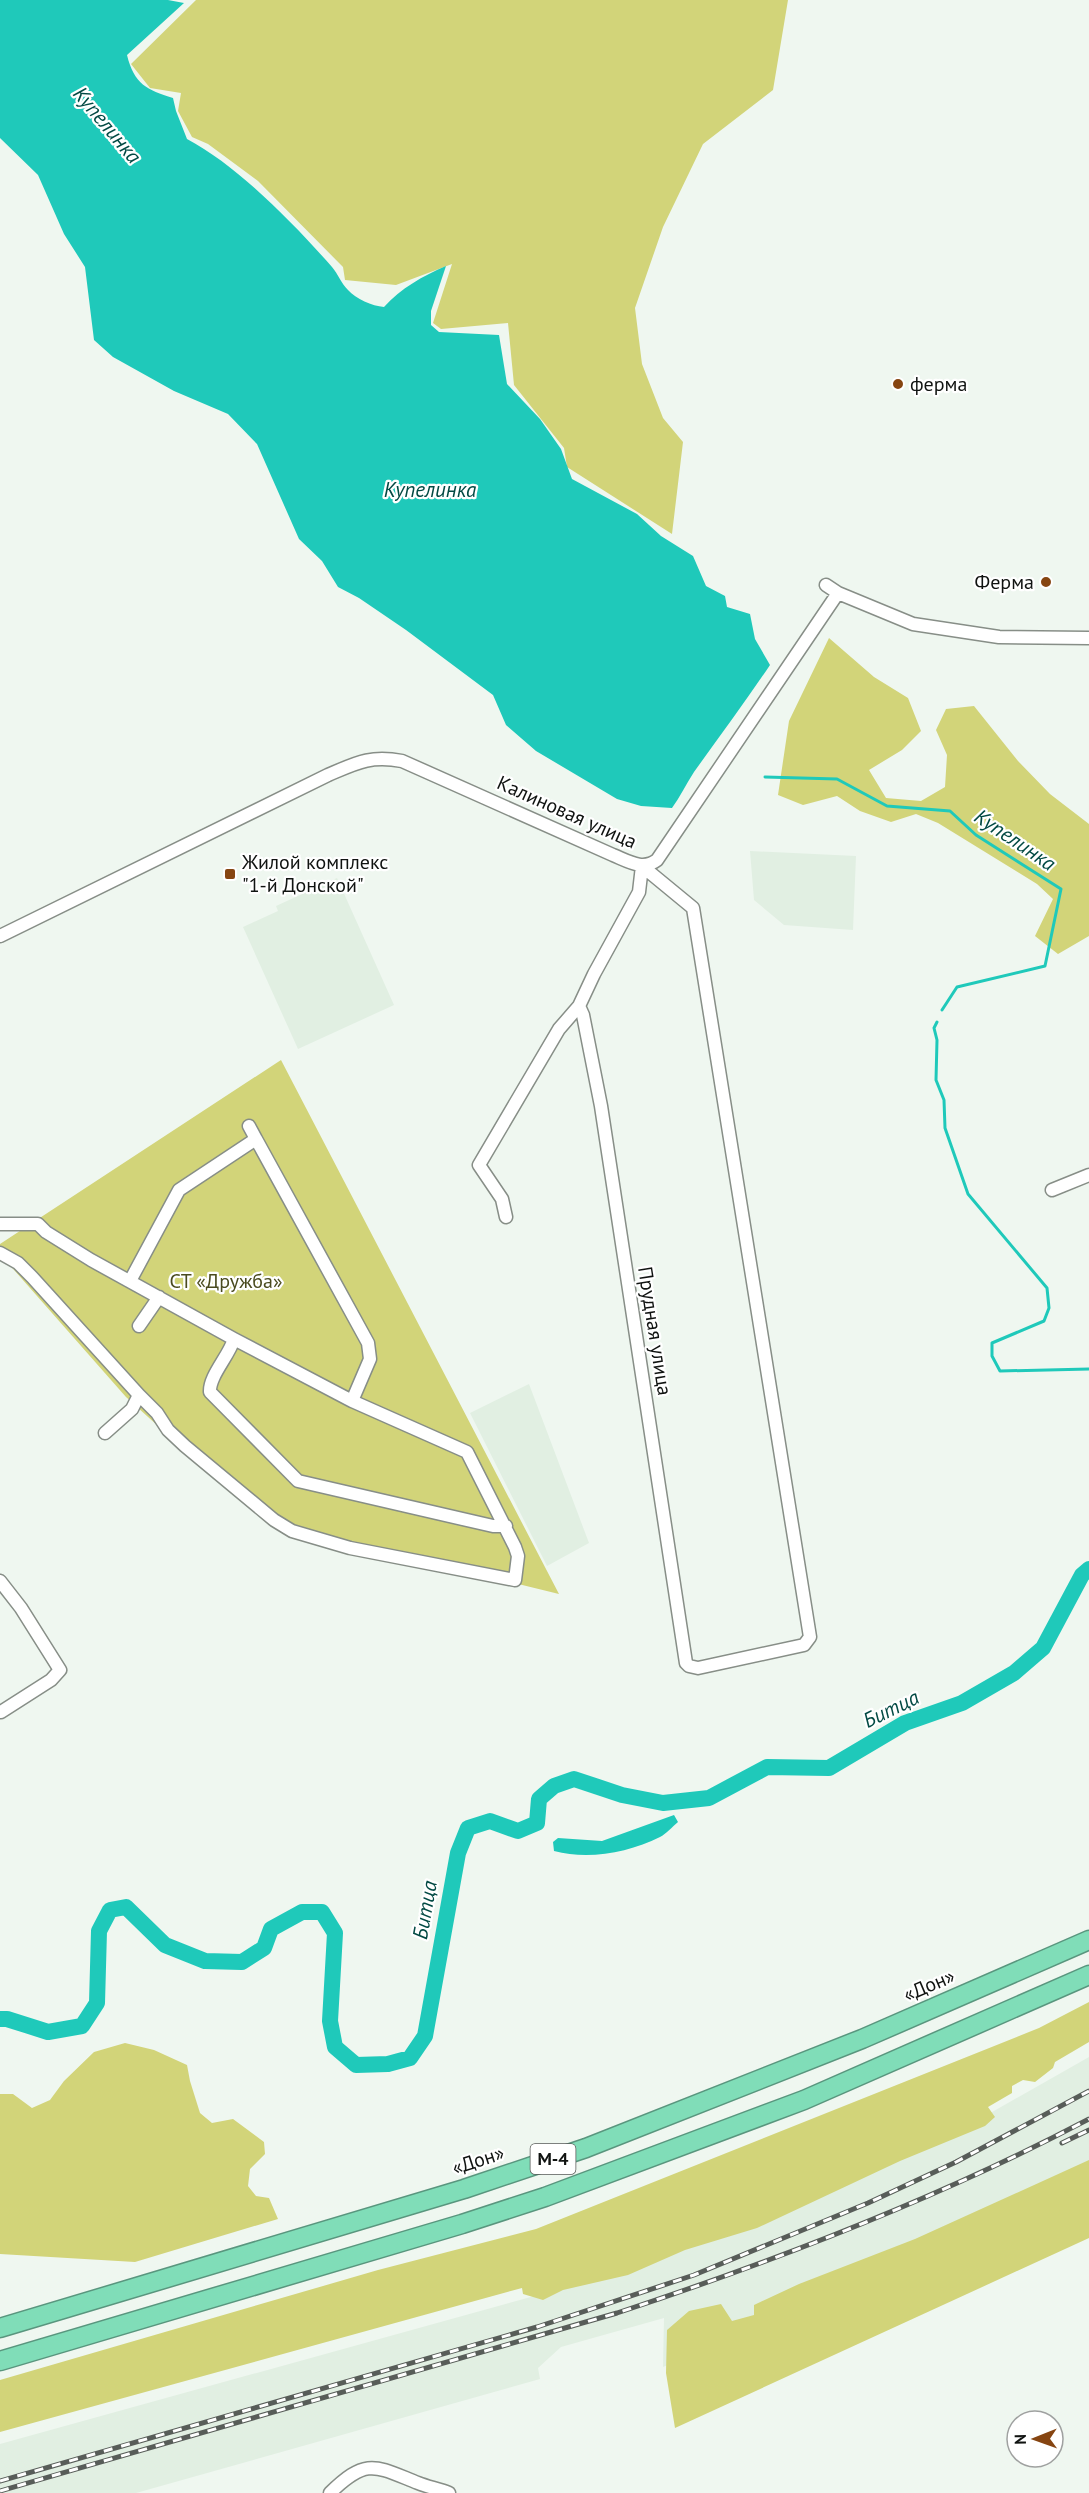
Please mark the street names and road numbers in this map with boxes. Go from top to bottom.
street label: Калиновая улица [493,770,641,854]
street label: Прудная улица [632,1265,678,1397]
street label: «Дон» [899,1963,959,2007]
street label: «Дон» [449,2139,507,2181]
road number: М-4 [530,2144,576,2174]

